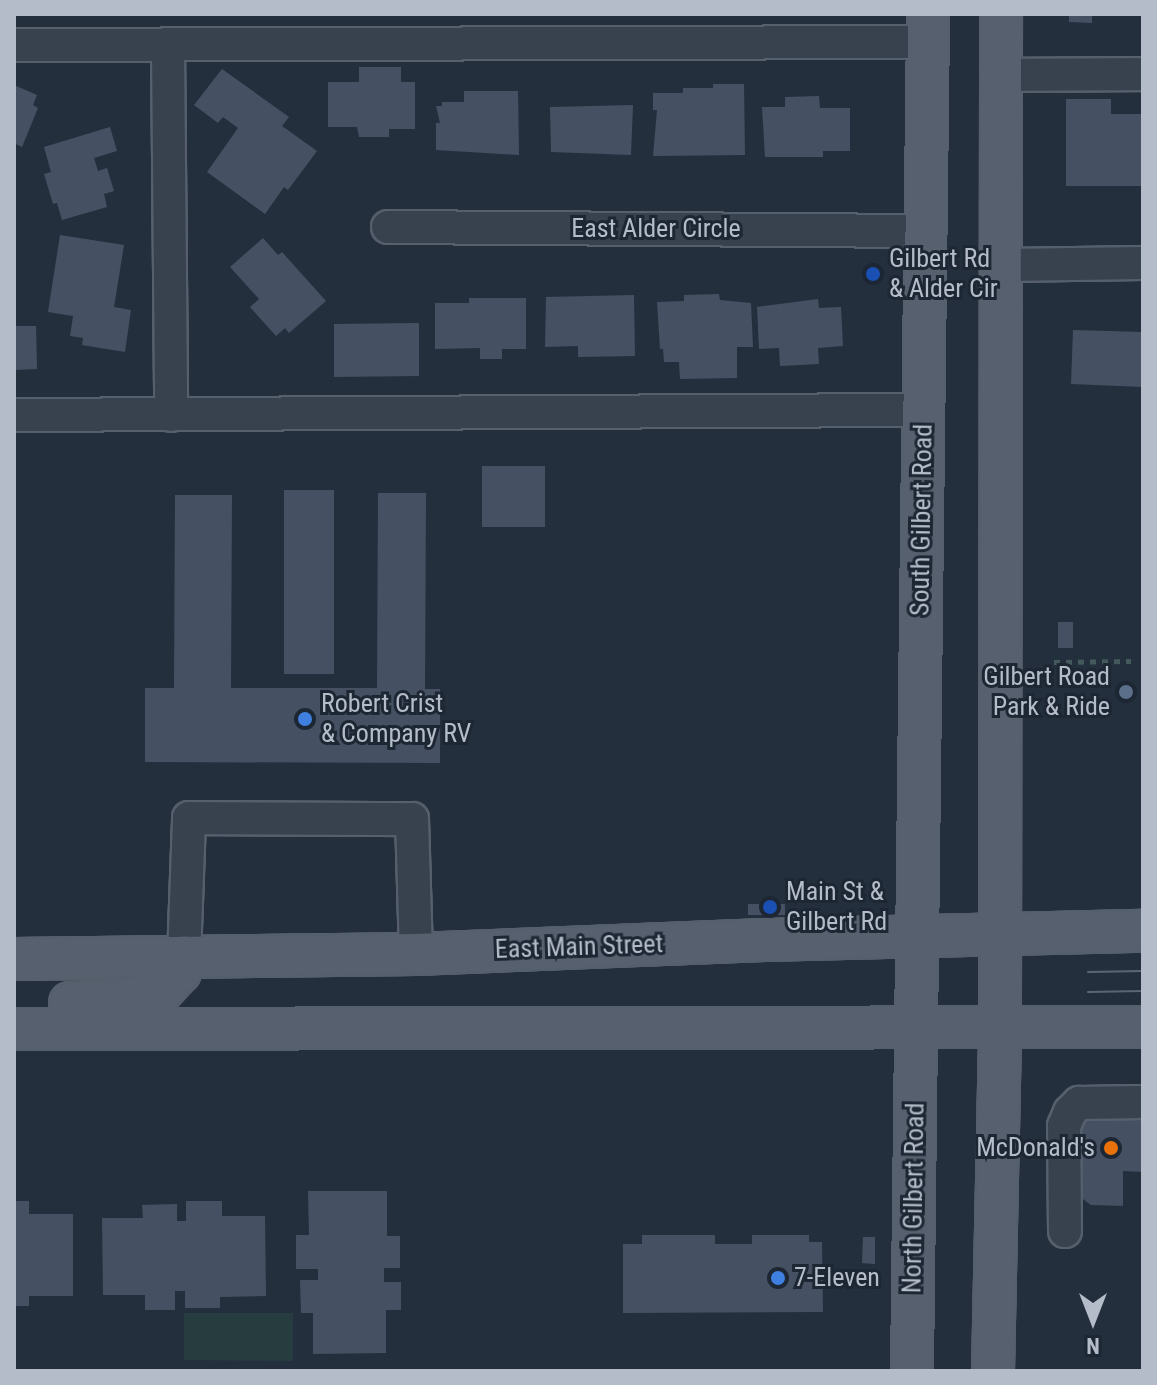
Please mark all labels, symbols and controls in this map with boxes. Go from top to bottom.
street label: East Alder Circle [571,213,741,245]
place label: Gilbert Rd & Alder Cir [889,243,998,304]
marker: Gilbert Rd & Alder Cir [864,265,882,283]
street label: South Gilbert Road [905,424,939,616]
place label: Gilbert Road Park & Ride [983,661,1110,722]
marker: Gilbert Road Park & Ride [1117,683,1135,701]
place label: Robert Crist & Company RV [321,688,471,750]
marker: Robert Crist & Company RV [296,710,314,728]
place label: Main St & Gilbert Rd [786,876,887,938]
marker: Main St & Gilbert Rd [761,898,779,916]
street label: East Main Street [494,928,664,966]
street label: North Gilbert Road [897,1102,931,1294]
place label: McDonald's [976,1132,1095,1164]
marker: McDonald's [1102,1139,1120,1157]
place label: 7-Eleven [794,1262,880,1294]
marker: 7-Eleven [769,1269,787,1287]
north arrow [1053,1281,1133,1361]
text: N [1086,1333,1100,1358]

